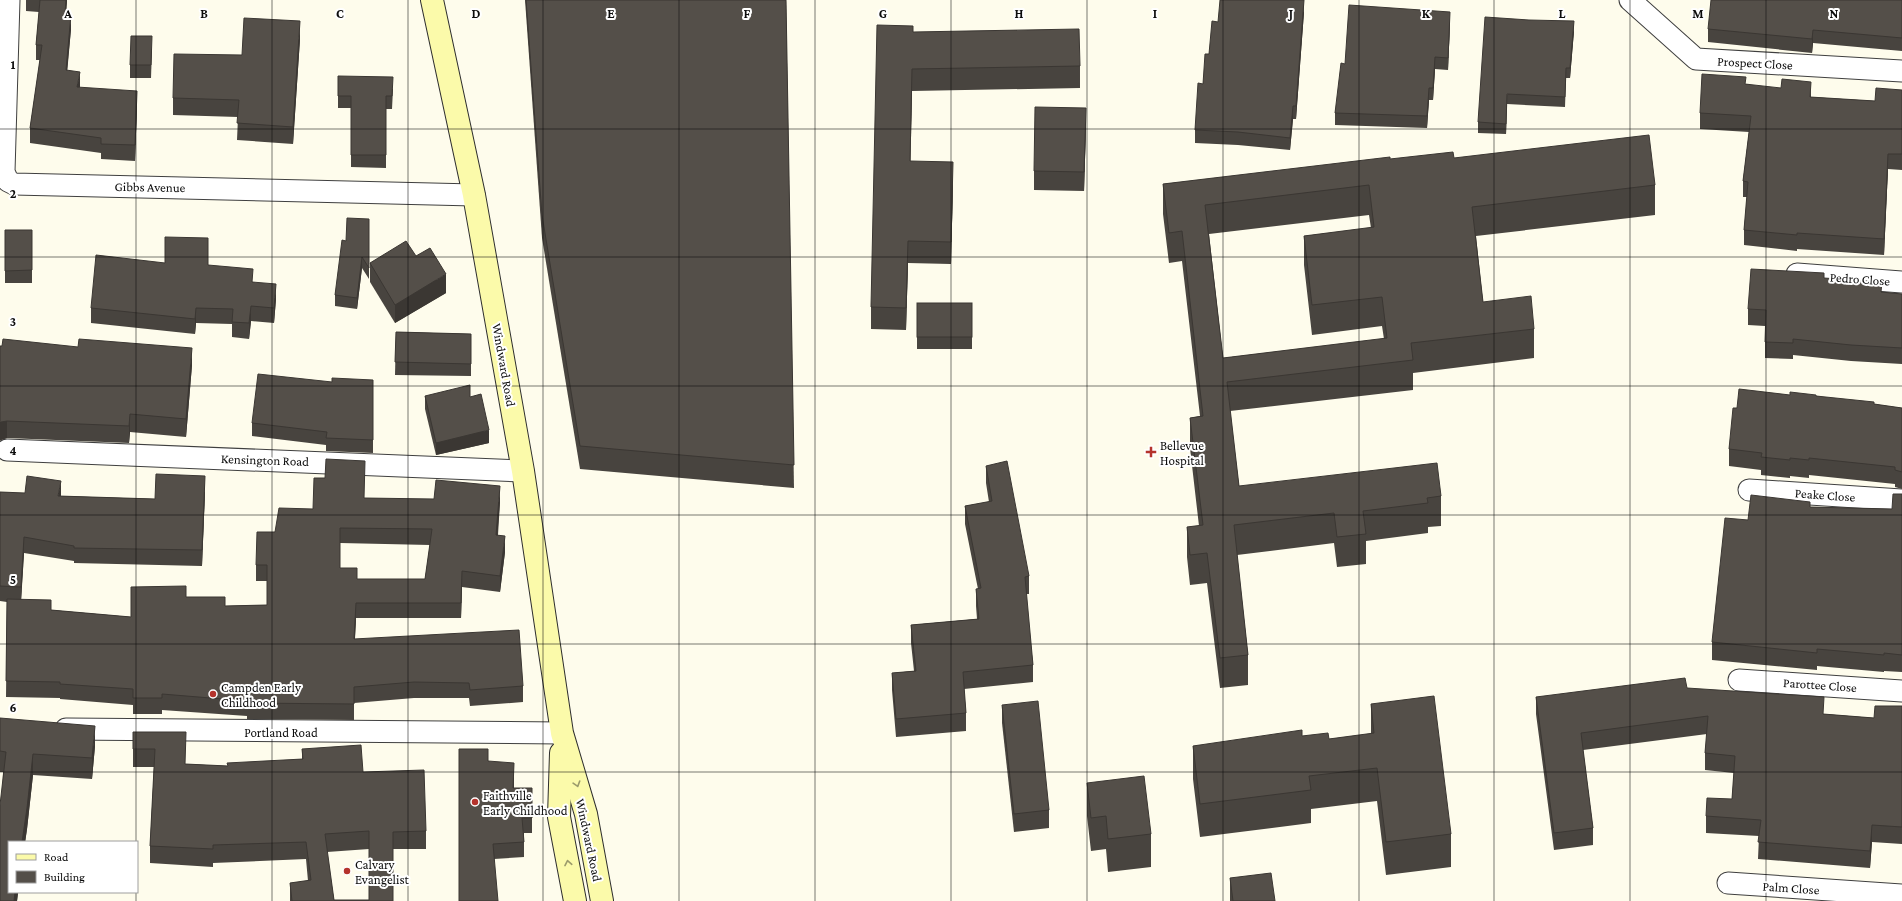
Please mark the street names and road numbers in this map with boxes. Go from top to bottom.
street label: Prospect Close [1717,54,1793,72]
street label: Gibbs Avenue [114,179,186,195]
street label: Pedro Close [1829,269,1891,289]
street label: Windward Road [489,322,519,408]
street label: Kensington Road [221,451,309,469]
street label: Peake Close [1794,485,1856,505]
street label: Parottee Close [1783,675,1858,695]
street label: Portland Road [244,725,318,740]
street label: Windward Road [573,797,605,883]
street label: Palm Close [1762,879,1820,897]

